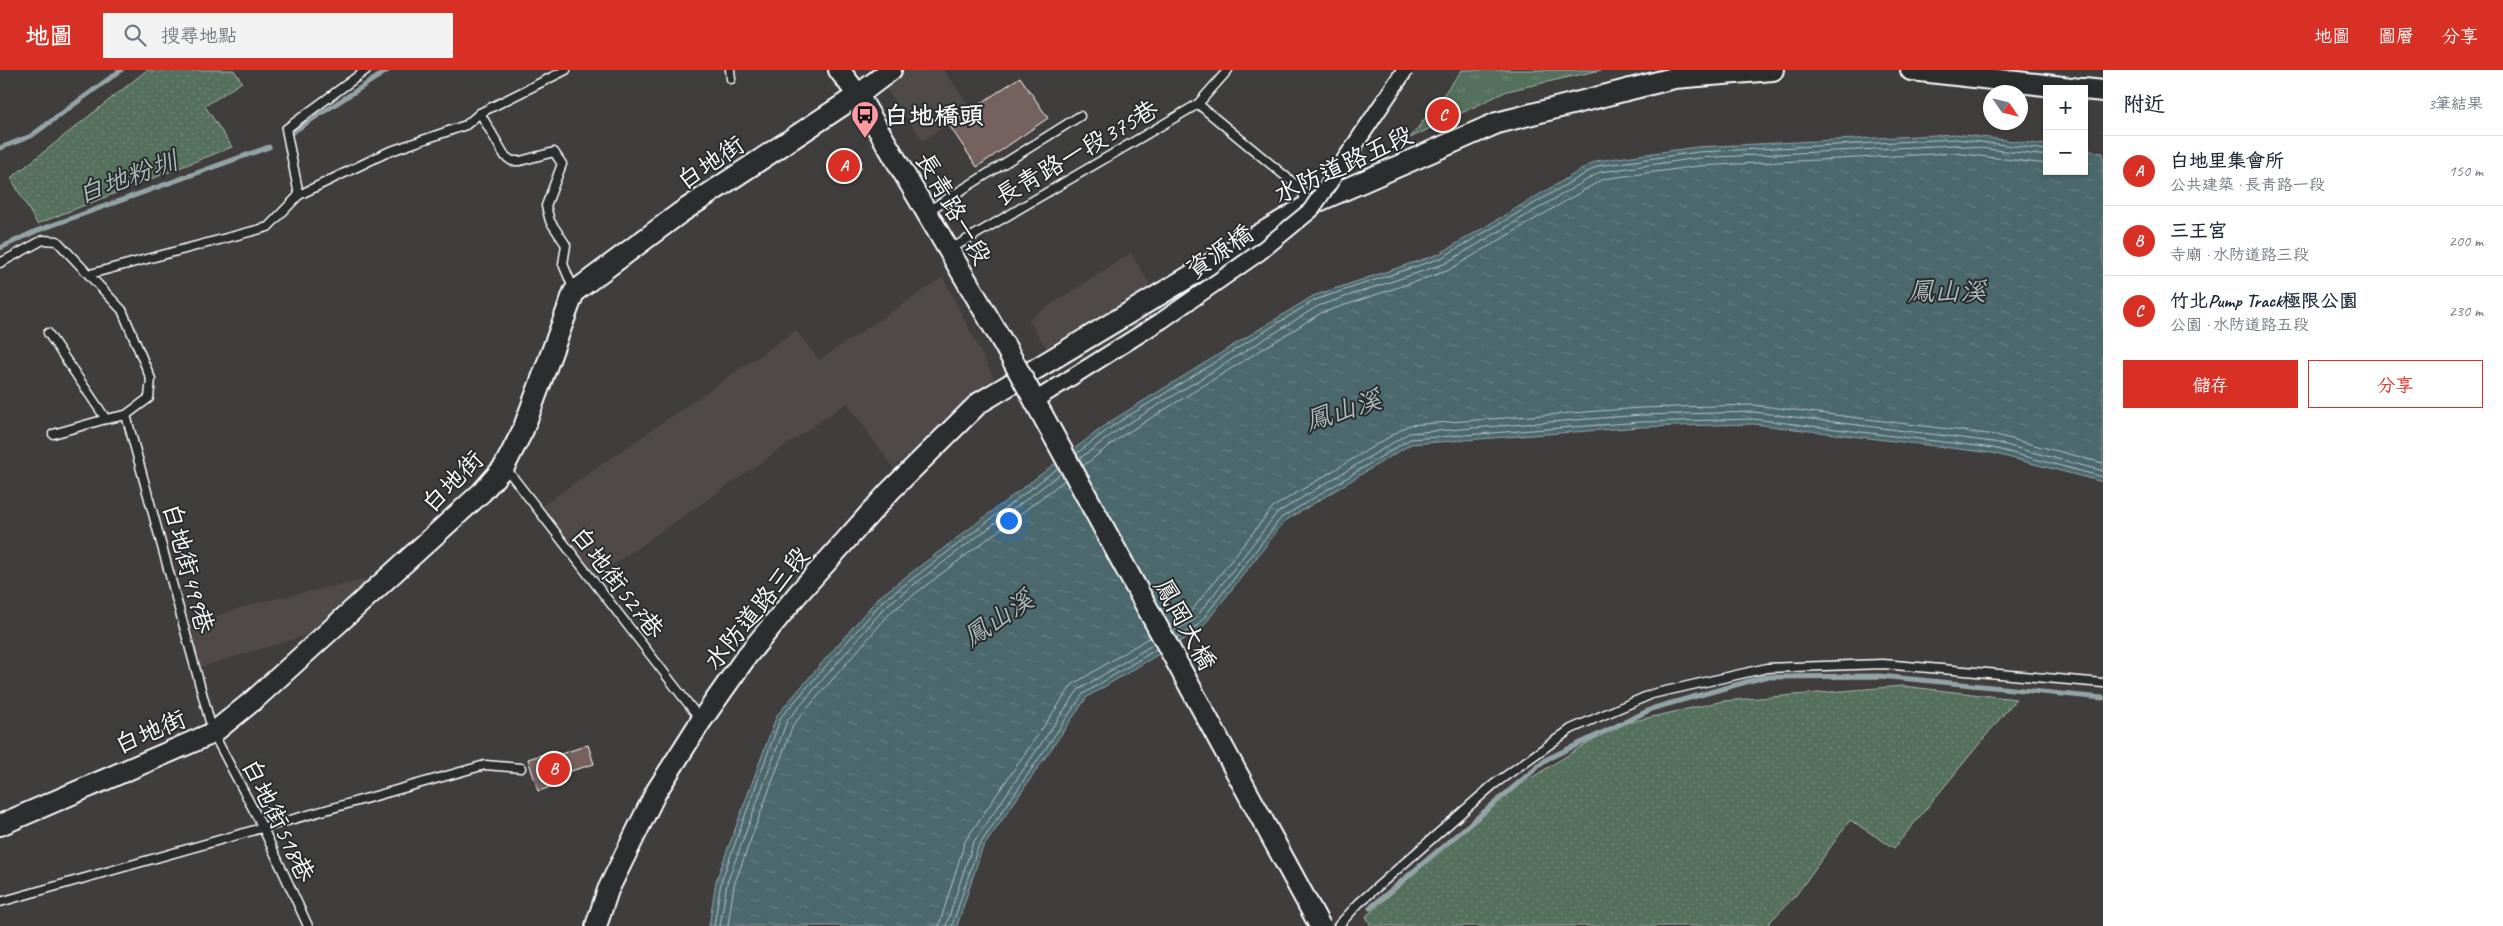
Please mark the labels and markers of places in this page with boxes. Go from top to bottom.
pin: C [1427,96,1459,134]
bus stop icon: 白地橋頭 [850,100,880,139]
place label: 白地橋頭 [884,100,984,132]
pin: A [828,147,860,185]
pin: B [538,750,570,788]

